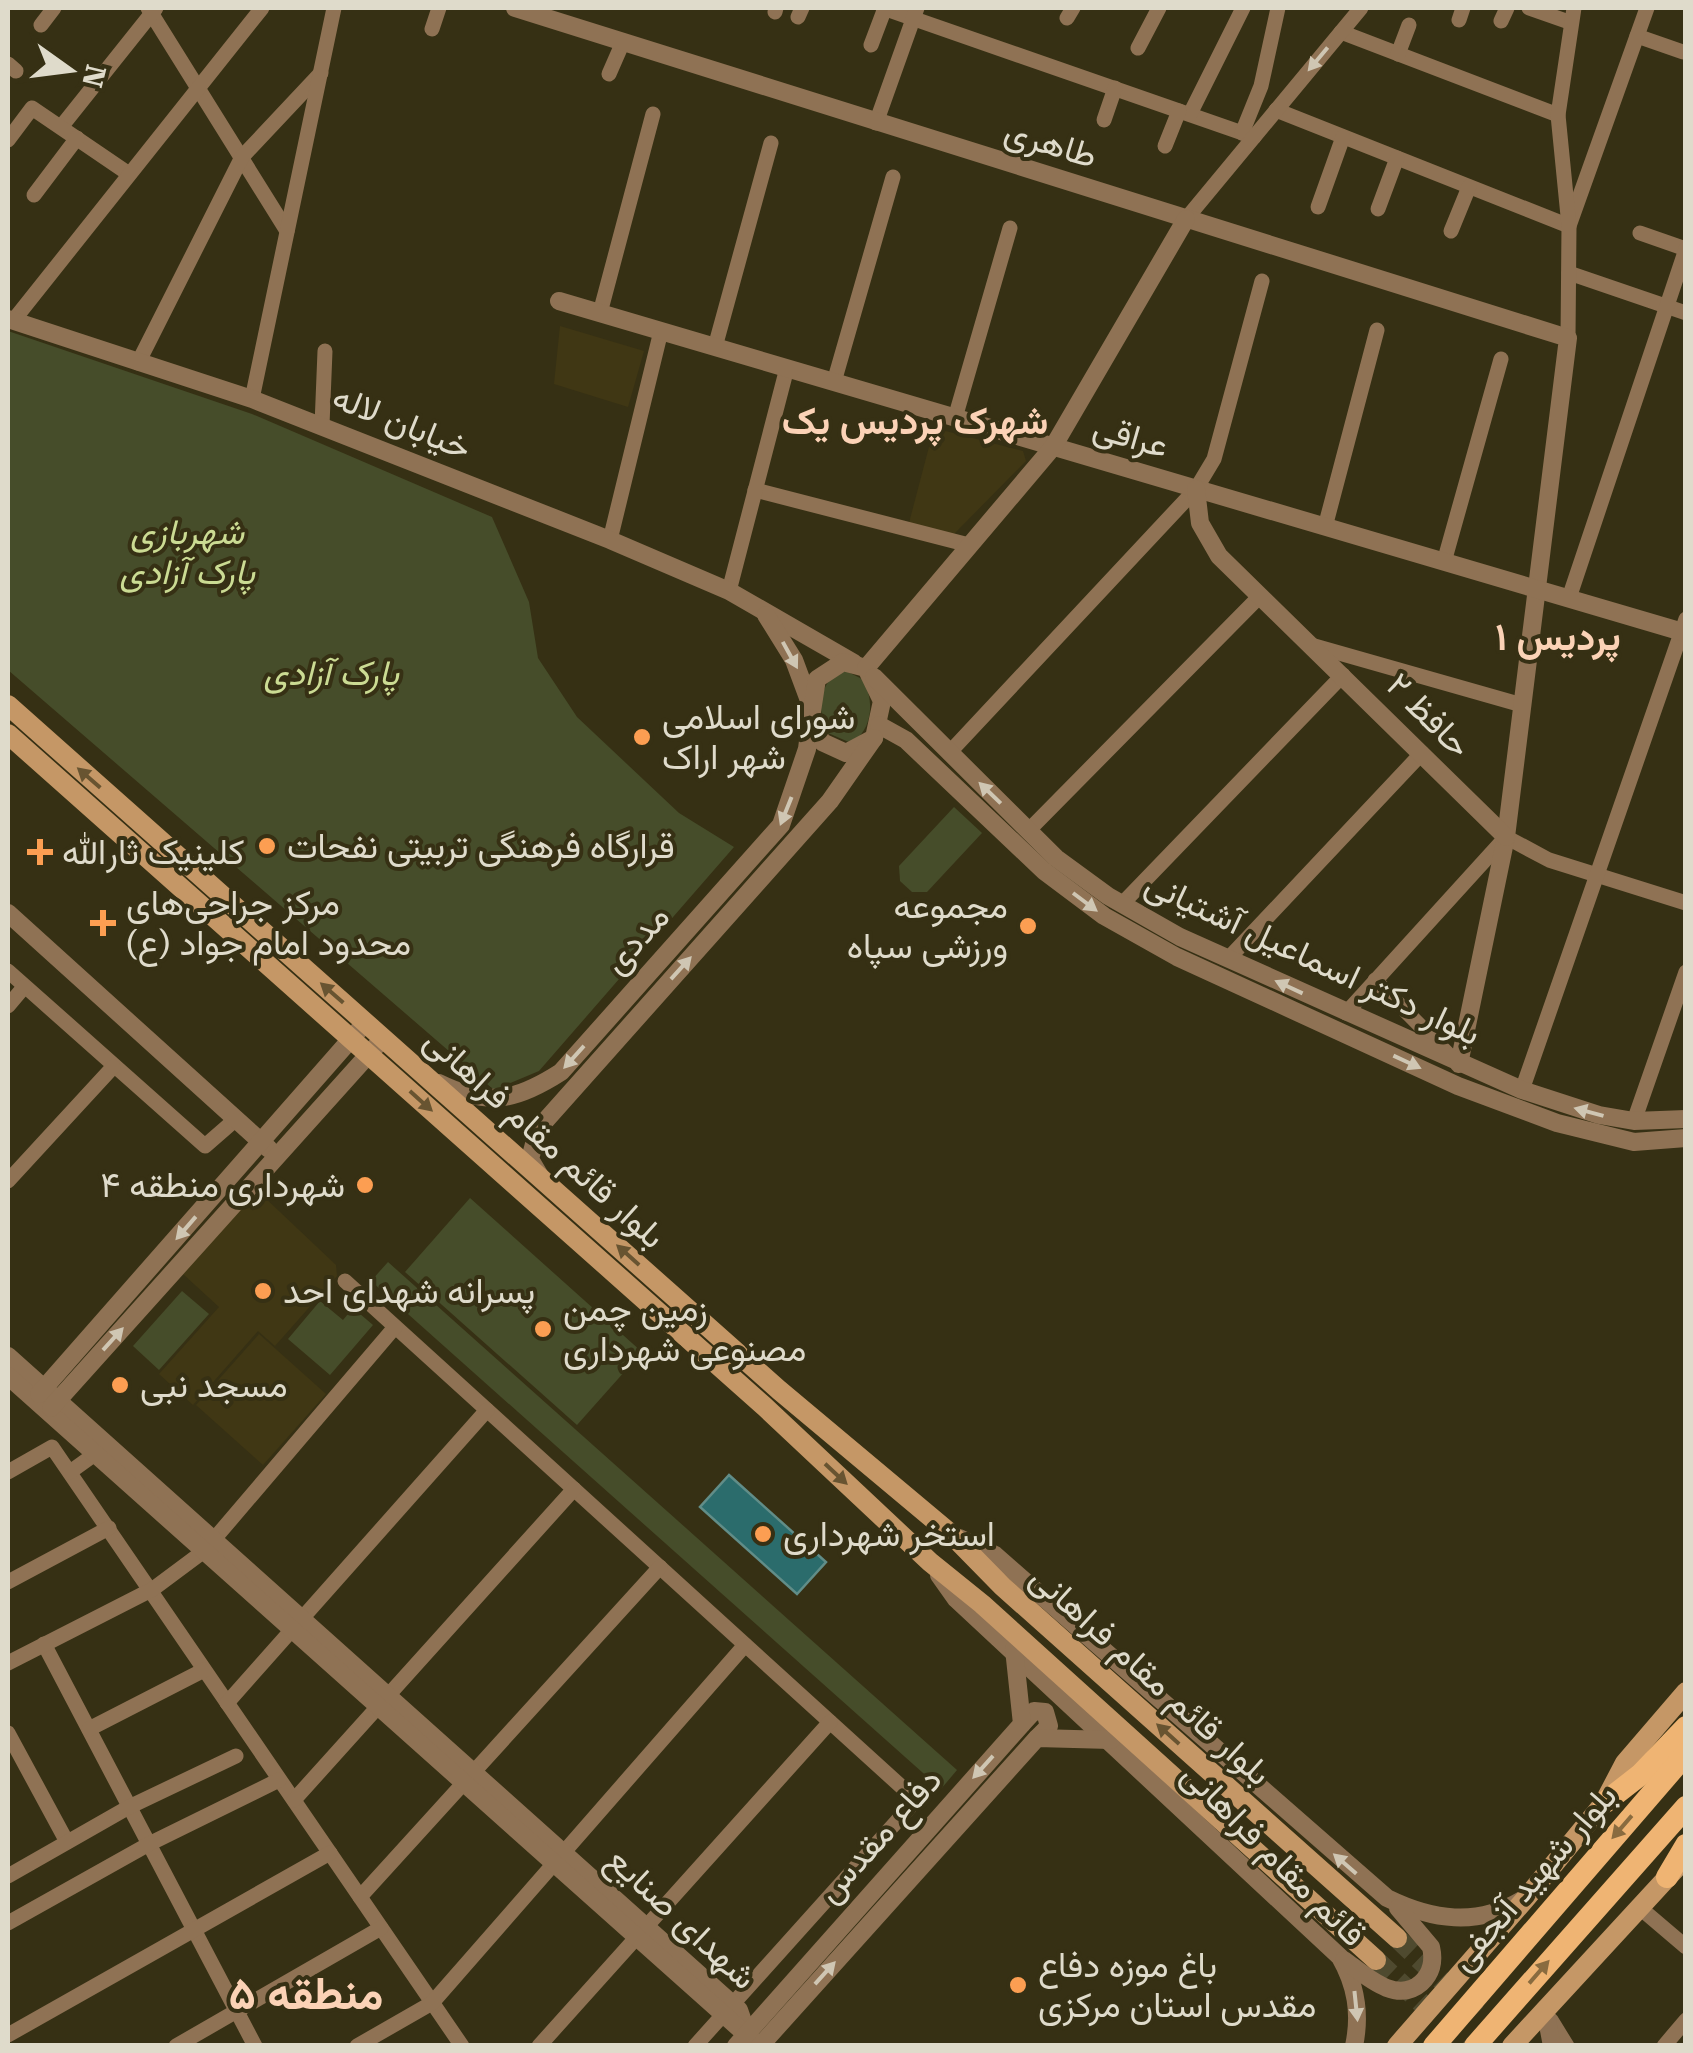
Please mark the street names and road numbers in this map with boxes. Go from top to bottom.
street label: طاهری [999,110,1102,178]
street label: خیابان لاله [327,376,477,469]
street label: عراقی [1088,406,1173,468]
street label: حافظ ۲ [1378,665,1479,766]
street label: بلوار دکتر اسماعیل آشتیانی [1138,863,1487,1055]
street label: مددی [595,896,678,982]
street label: بلوار قائم مقام فراهانی [415,1020,673,1259]
street label: بلوار قائم مقام فراهانی [1021,1557,1279,1796]
street label: قائم مقام فراهانی [1172,1754,1374,1956]
street label: دفاع مقدس [808,1760,953,1913]
street label: بلوار شهید آنجفی [1441,1776,1626,1979]
street label: شهدای صنایع [596,1839,765,2000]

